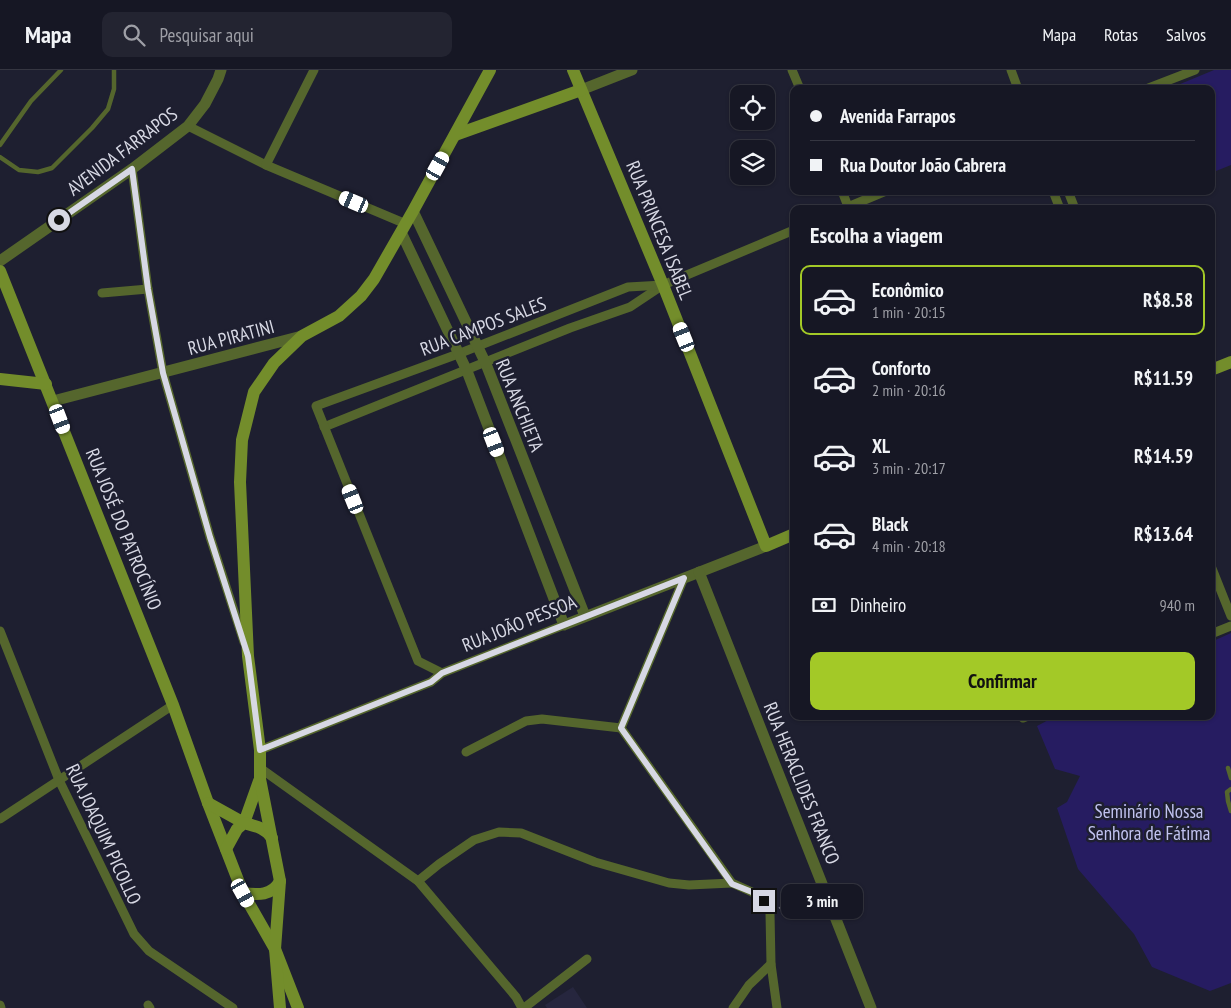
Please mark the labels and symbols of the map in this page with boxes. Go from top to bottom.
street label: AVENIDA FARRAPOS [62,102,182,200]
car [424,149,451,183]
street label: RUA PRINCESA ISABEL [621,157,699,303]
car [337,189,370,215]
route start [48,209,70,231]
street label: RUA CAMPOS SALES [417,291,549,361]
street label: RUA PIRATINI [185,314,277,360]
car [671,320,696,354]
street label: RUA ANCHIETA [491,355,549,455]
car [47,402,72,436]
car [481,425,506,459]
street label: RUA JOSÉ DO PATROCÍNIO [81,445,167,613]
car [340,482,365,516]
street label: RUA JOÃO PESSOA [458,589,580,657]
street label: RUA HERACLIDES FRANCO [759,698,845,868]
street label: RUA JOAQUIM PICOLLO [61,760,147,908]
park label: Seminário Nossa Senhora de Fátima [1088,799,1210,845]
car [229,876,256,910]
callout: 3 min [782,884,864,918]
route end [753,890,775,912]

